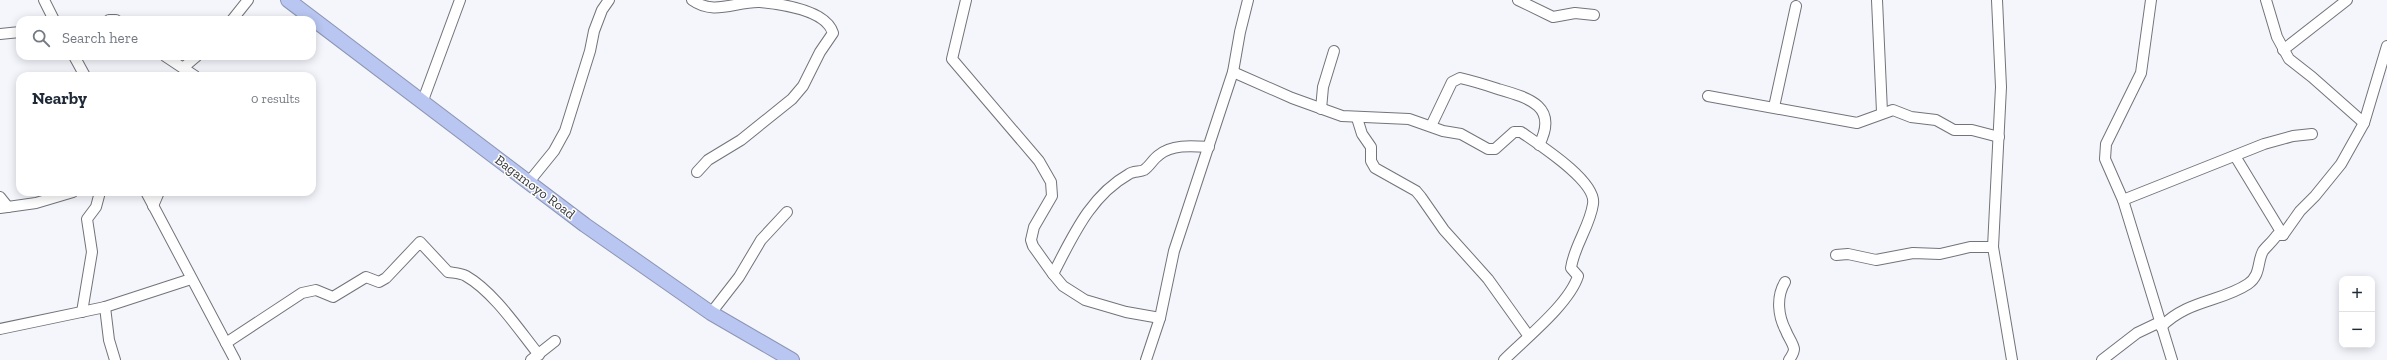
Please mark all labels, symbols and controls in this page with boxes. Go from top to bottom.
search box [16,16,316,60]
icon: search [30,27,52,49]
text: Search here [62,29,138,47]
text: Nearby [32,88,87,108]
text: 0 results [251,91,300,106]
street label: Bagamoyo Road [491,151,579,223]
map controls [2339,276,2375,348]
button: + [2339,276,2375,312]
button: − [2339,312,2375,348]

